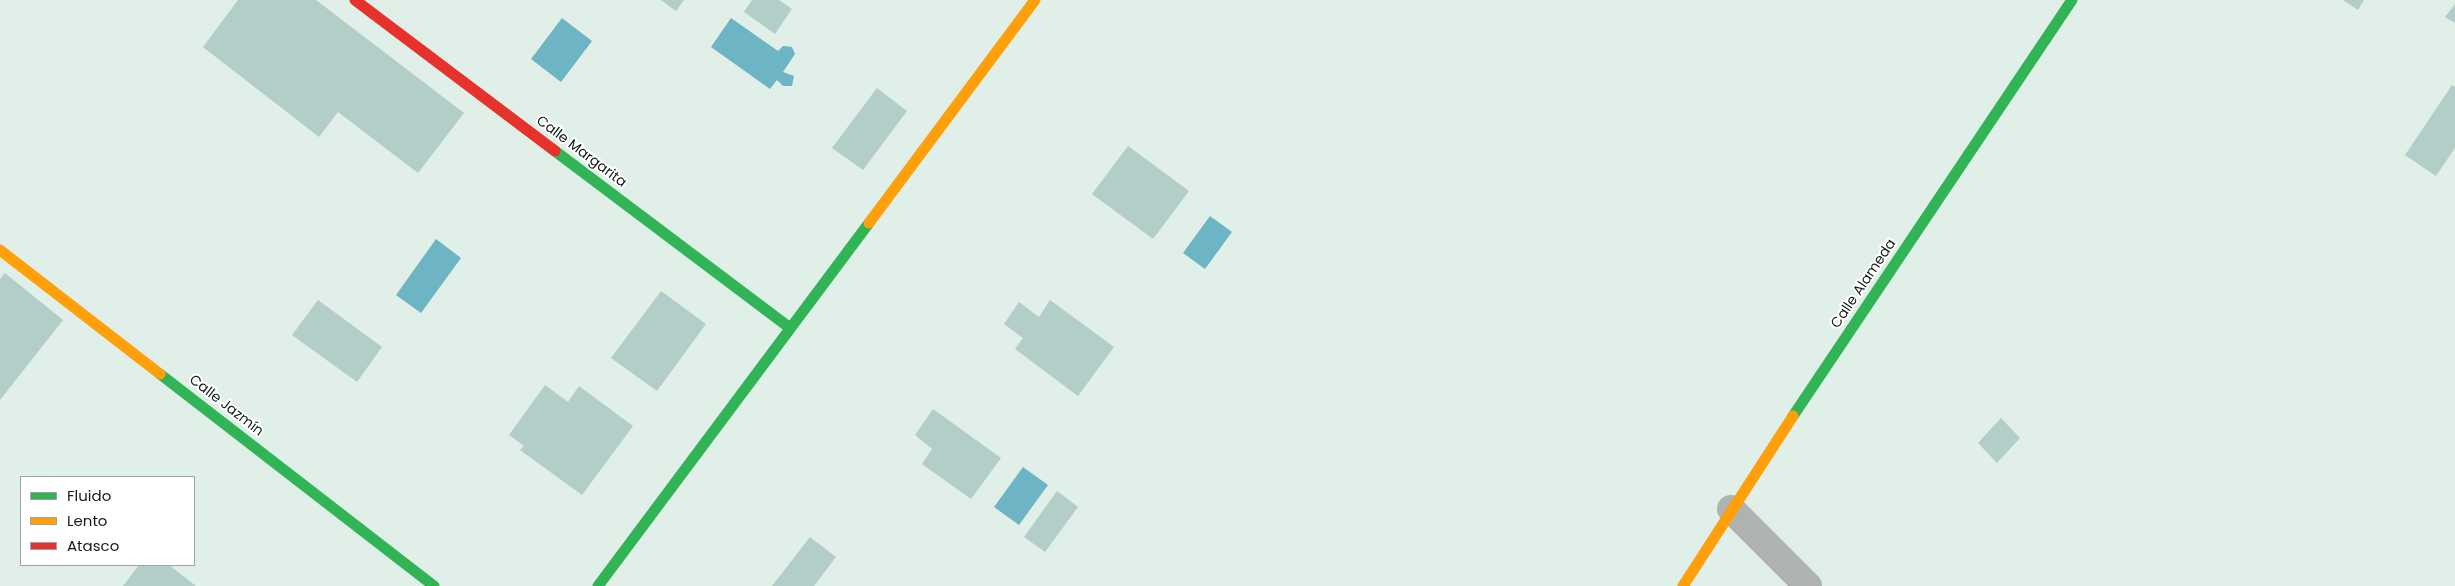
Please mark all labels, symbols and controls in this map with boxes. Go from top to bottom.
street label: Calle Margarita [533,113,629,191]
street label: Calle Alameda [1828,236,1900,332]
street label: Calle Jazmín [186,372,266,440]
legend [20,476,195,566]
text: Fluido [67,485,111,506]
text: Lento [67,510,107,531]
text: Atasco [67,535,119,556]

